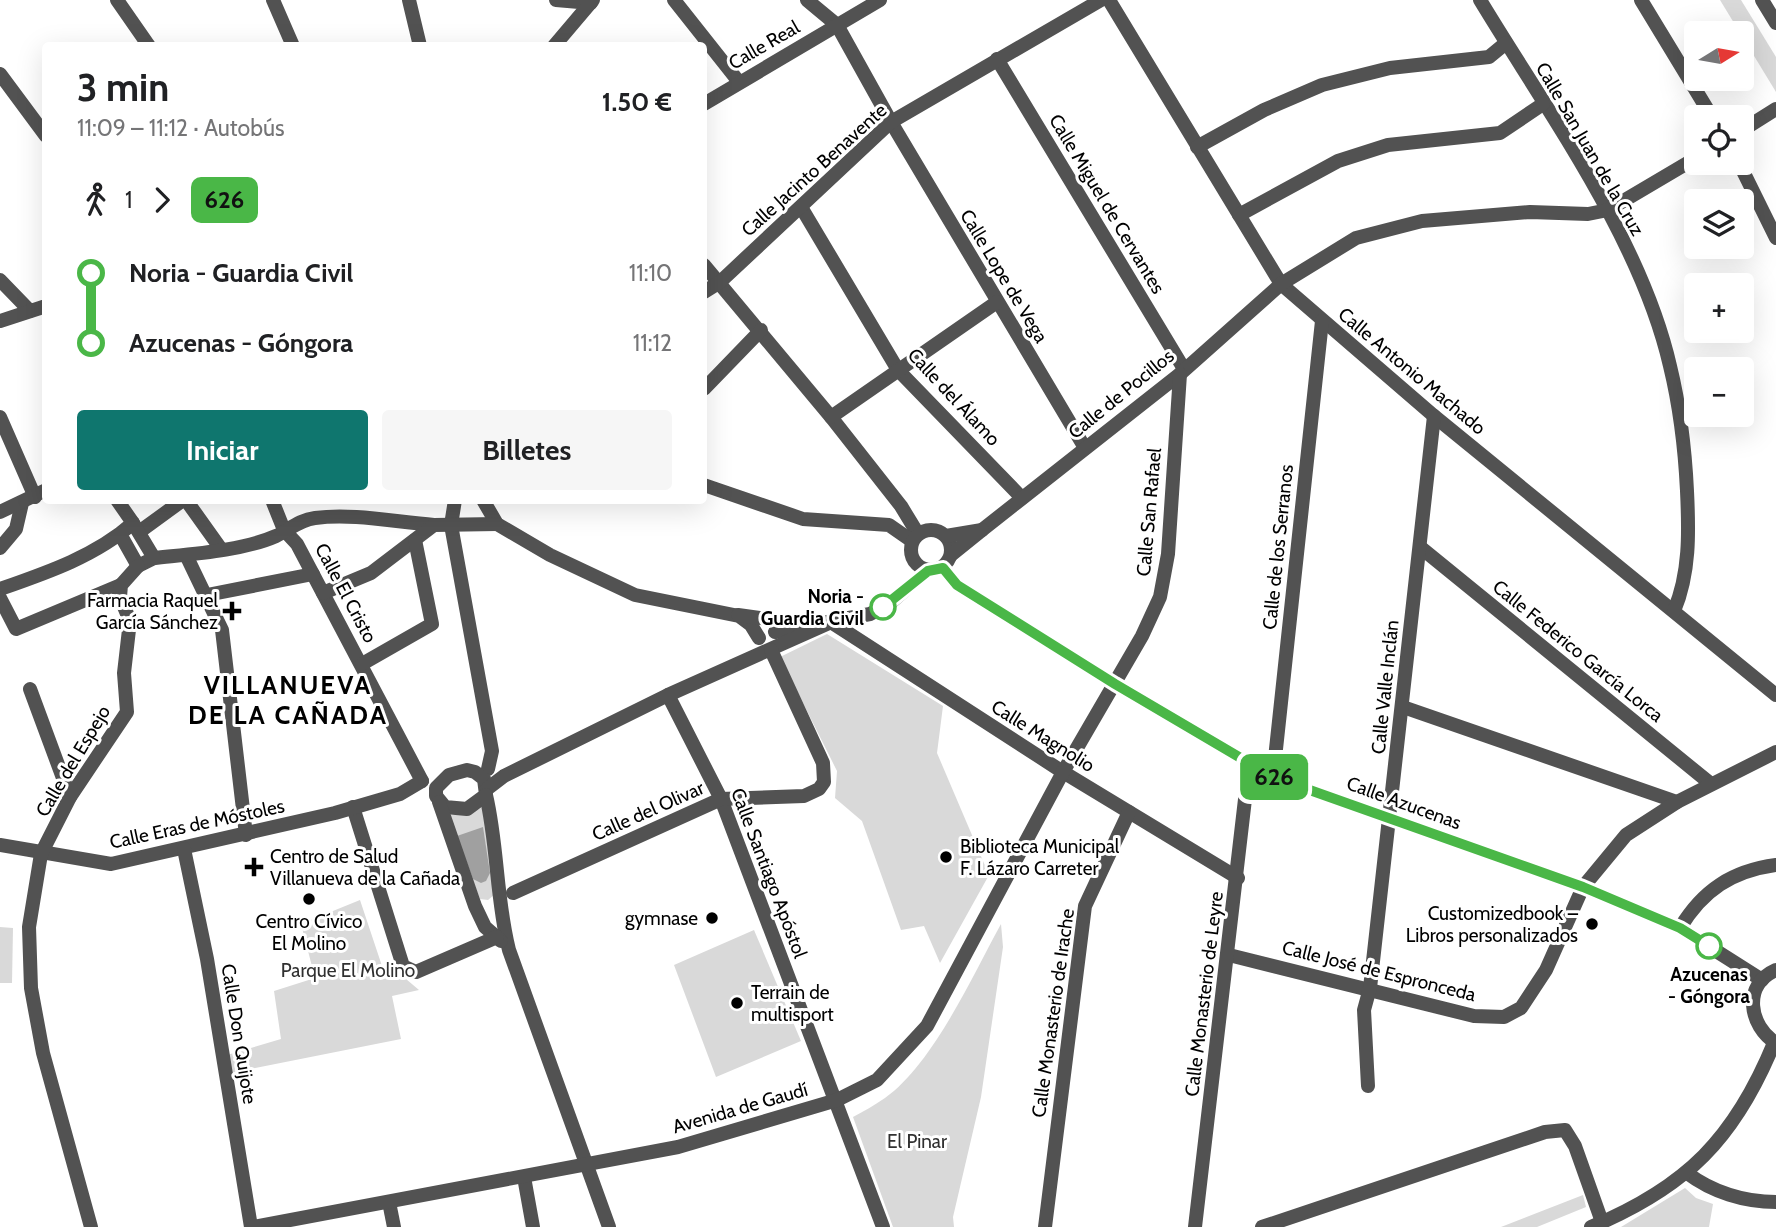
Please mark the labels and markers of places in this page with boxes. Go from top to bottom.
place label: Noria - Guardia Civil [761,585,864,630]
place label: Farmacia Raquel García Sánchez [87,589,219,634]
marker: Noria - Guardia Civil [870,594,896,620]
marker: Farmacia Raquel García Sánchez [224,603,240,619]
place label: Biblioteca Municipal F. Lázaro Carreter [960,835,1120,880]
place label: Centro de Salud Villanueva de la Cañada [270,845,460,890]
marker: Biblioteca Municipal F. Lázaro Carreter [938,849,954,865]
marker: Centro de Salud Villanueva de la Cañada [244,857,264,877]
marker: Centro Cívico El Molino [301,891,317,907]
place label: Customizedbook – Libros personalizados [1406,902,1579,947]
place label: gymnase [625,907,698,930]
place label: Centro Cívico El Molino [255,910,363,955]
marker: gymnase [704,910,720,926]
marker: Customizedbook – Libros personalizados [1584,916,1600,932]
marker: Azucenas - Góngora [1696,933,1722,959]
place label: Azucenas - Góngora [1668,963,1751,1008]
place label: Terrain de multisport [751,981,834,1026]
marker: Terrain de multisport [729,995,745,1011]

